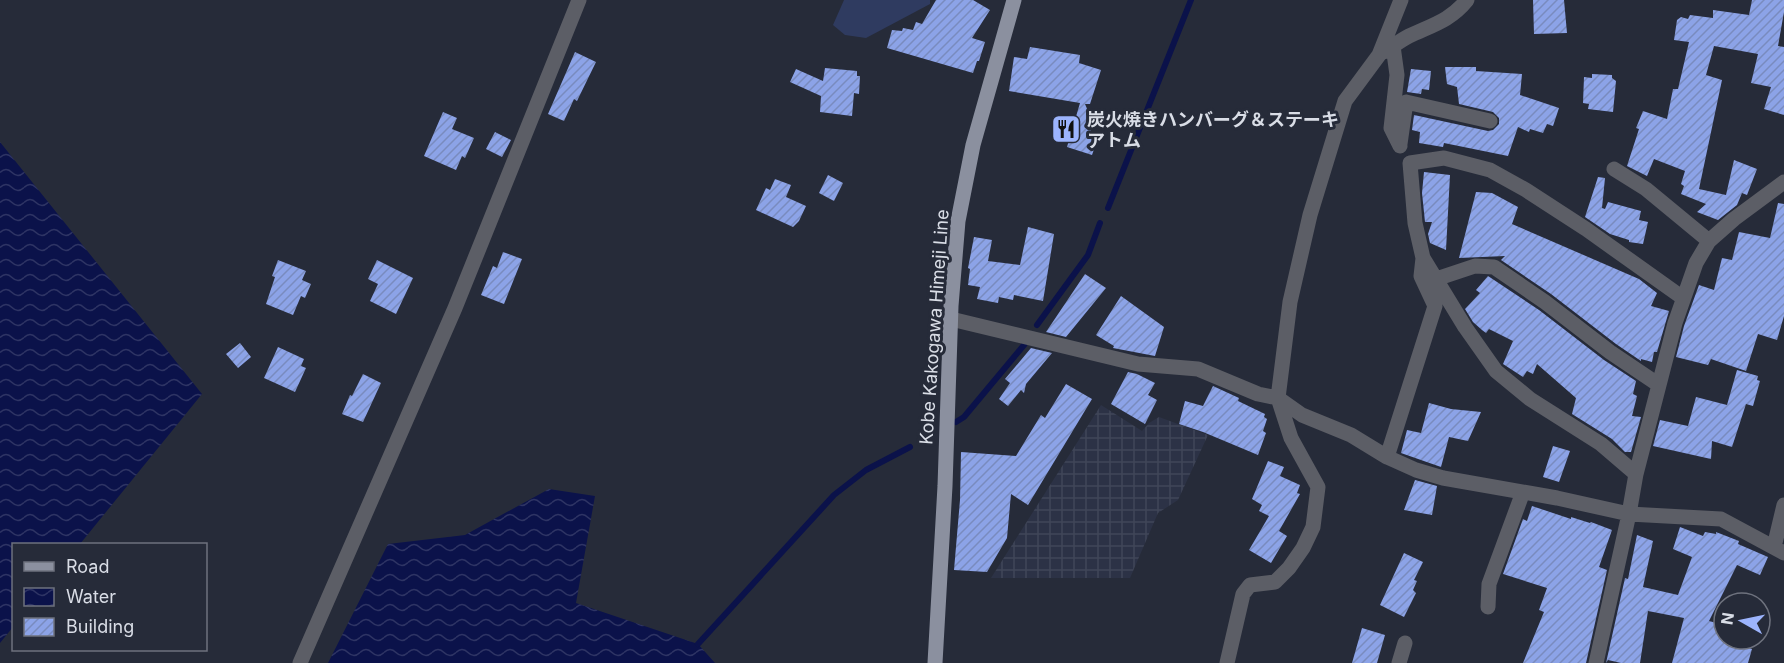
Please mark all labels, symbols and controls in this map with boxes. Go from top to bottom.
place label: 炭火焼きハンバーグ＆ステーキ アトム [1087,109,1339,151]
restaurant icon: 炭火焼きハンバーグ＆ステーキ アトム [1050,113,1082,145]
street label: Kobe Kakogawa Himeji Line [915,209,953,445]
legend [12,543,207,651]
text: Road [66,556,109,577]
text: Water [66,586,116,607]
north arrow [1712,591,1772,651]
text: N [1716,611,1738,626]
text: Building [66,616,134,637]

